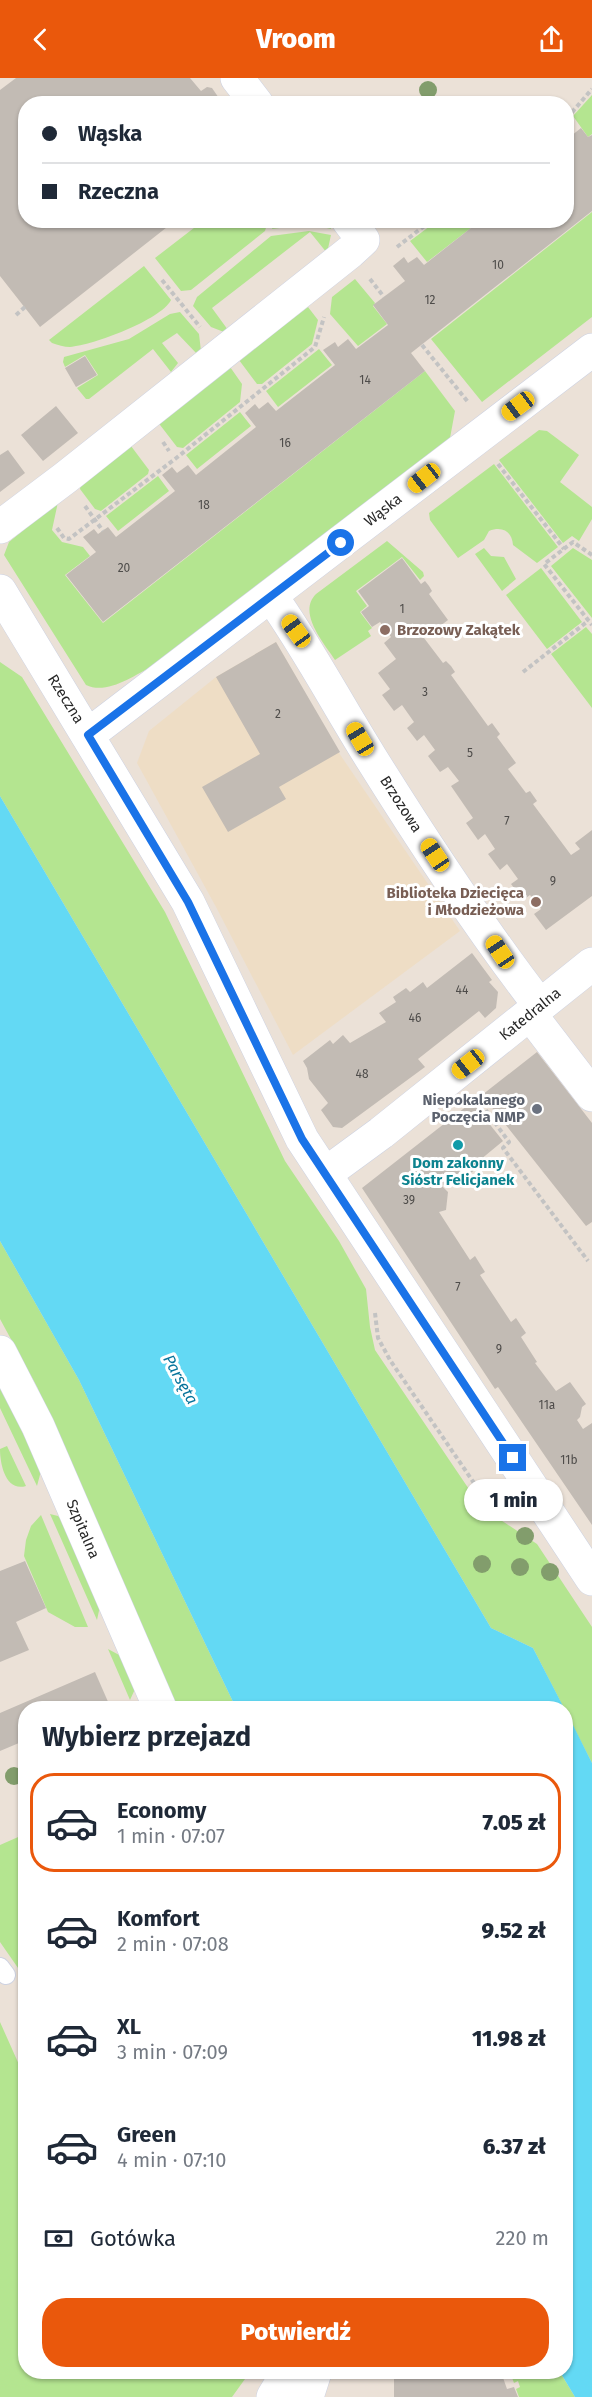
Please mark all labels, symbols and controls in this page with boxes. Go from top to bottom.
icon: back [24,23,57,56]
text: Vroom [256,23,336,55]
icon: share [535,23,568,56]
text: Wąska [78,120,142,147]
text: Rzeczna [78,178,159,205]
house number: 10 [492,258,504,272]
house number: 12 [424,293,436,307]
house number: 14 [359,373,371,387]
car [498,388,538,424]
house number: 16 [279,436,291,450]
car [404,460,444,496]
street label: Wąska [361,490,405,530]
house number: 18 [198,498,210,512]
route start [327,529,354,556]
house number: 20 [118,561,131,575]
house number: 1 [399,602,405,616]
car [278,611,314,651]
place label: Brzozowy Zakątek [397,621,521,639]
marker: Brzozowy Zakątek [378,623,392,637]
street label: Rzeczna [44,671,88,727]
house number: 3 [422,685,428,699]
house number: 2 [275,707,281,721]
car [343,719,377,759]
house number: 5 [467,746,473,760]
street label: Brzozowa [376,772,426,836]
house number: 7 [504,814,510,828]
car [417,835,453,875]
house number: 9 [550,874,556,888]
place label: Biblioteka Dziecięca i Młodzieżowa [387,884,524,919]
marker: Biblioteka Dziecięca i Młodzieżowa [529,895,543,909]
car [482,932,518,972]
house number: 44 [456,983,469,997]
street label: Katedralna [496,984,564,1044]
house number: 46 [409,1011,421,1025]
car [448,1046,488,1082]
house number: 48 [356,1067,369,1081]
place label: Niepokalanego Poczęcia NMP [422,1091,525,1126]
marker: Niepokalanego Poczęcia NMP [530,1102,544,1116]
marker: Dom zakonny Sióstr Felicjanek [451,1138,465,1152]
place label: Dom zakonny Sióstr Felicjanek [402,1154,515,1189]
house number: 39 [403,1193,415,1207]
house number: 7 [455,1280,461,1294]
house number: 9 [496,1342,502,1356]
water label: Parsęta [159,1351,202,1407]
house number: 11a [539,1398,555,1412]
route end [499,1444,526,1471]
house number: 11b [560,1453,578,1467]
callout: 1 min [464,1479,562,1521]
text: 1 min [490,1488,537,1512]
street label: Szpitalna [63,1497,103,1561]
text: Wybierz przejazd [42,1721,251,1753]
icon: car [45,1796,99,1850]
text: Economy [117,1797,206,1824]
text: 7.05 zł [482,1809,546,1836]
text: 1 min · 07:07 [117,1824,225,1848]
icon: car [45,1904,99,1958]
text: Komfort [117,1905,200,1932]
text: 9.52 zł [482,1917,546,1944]
text: 2 min · 07:08 [117,1932,229,1956]
icon: car [45,2012,99,2066]
text: XL [117,2013,141,2040]
text: 11.98 zł [472,2025,546,2052]
text: 3 min · 07:09 [117,2040,228,2064]
icon: car [45,2120,99,2174]
text: Green [117,2121,176,2148]
text: 6.37 zł [483,2133,546,2160]
text: 4 min · 07:10 [117,2148,226,2172]
icon: cash [42,2222,75,2255]
text: Gotówka [90,2225,176,2252]
text: 220 m [496,2226,549,2250]
button: Potwierdź [42,2298,549,2367]

